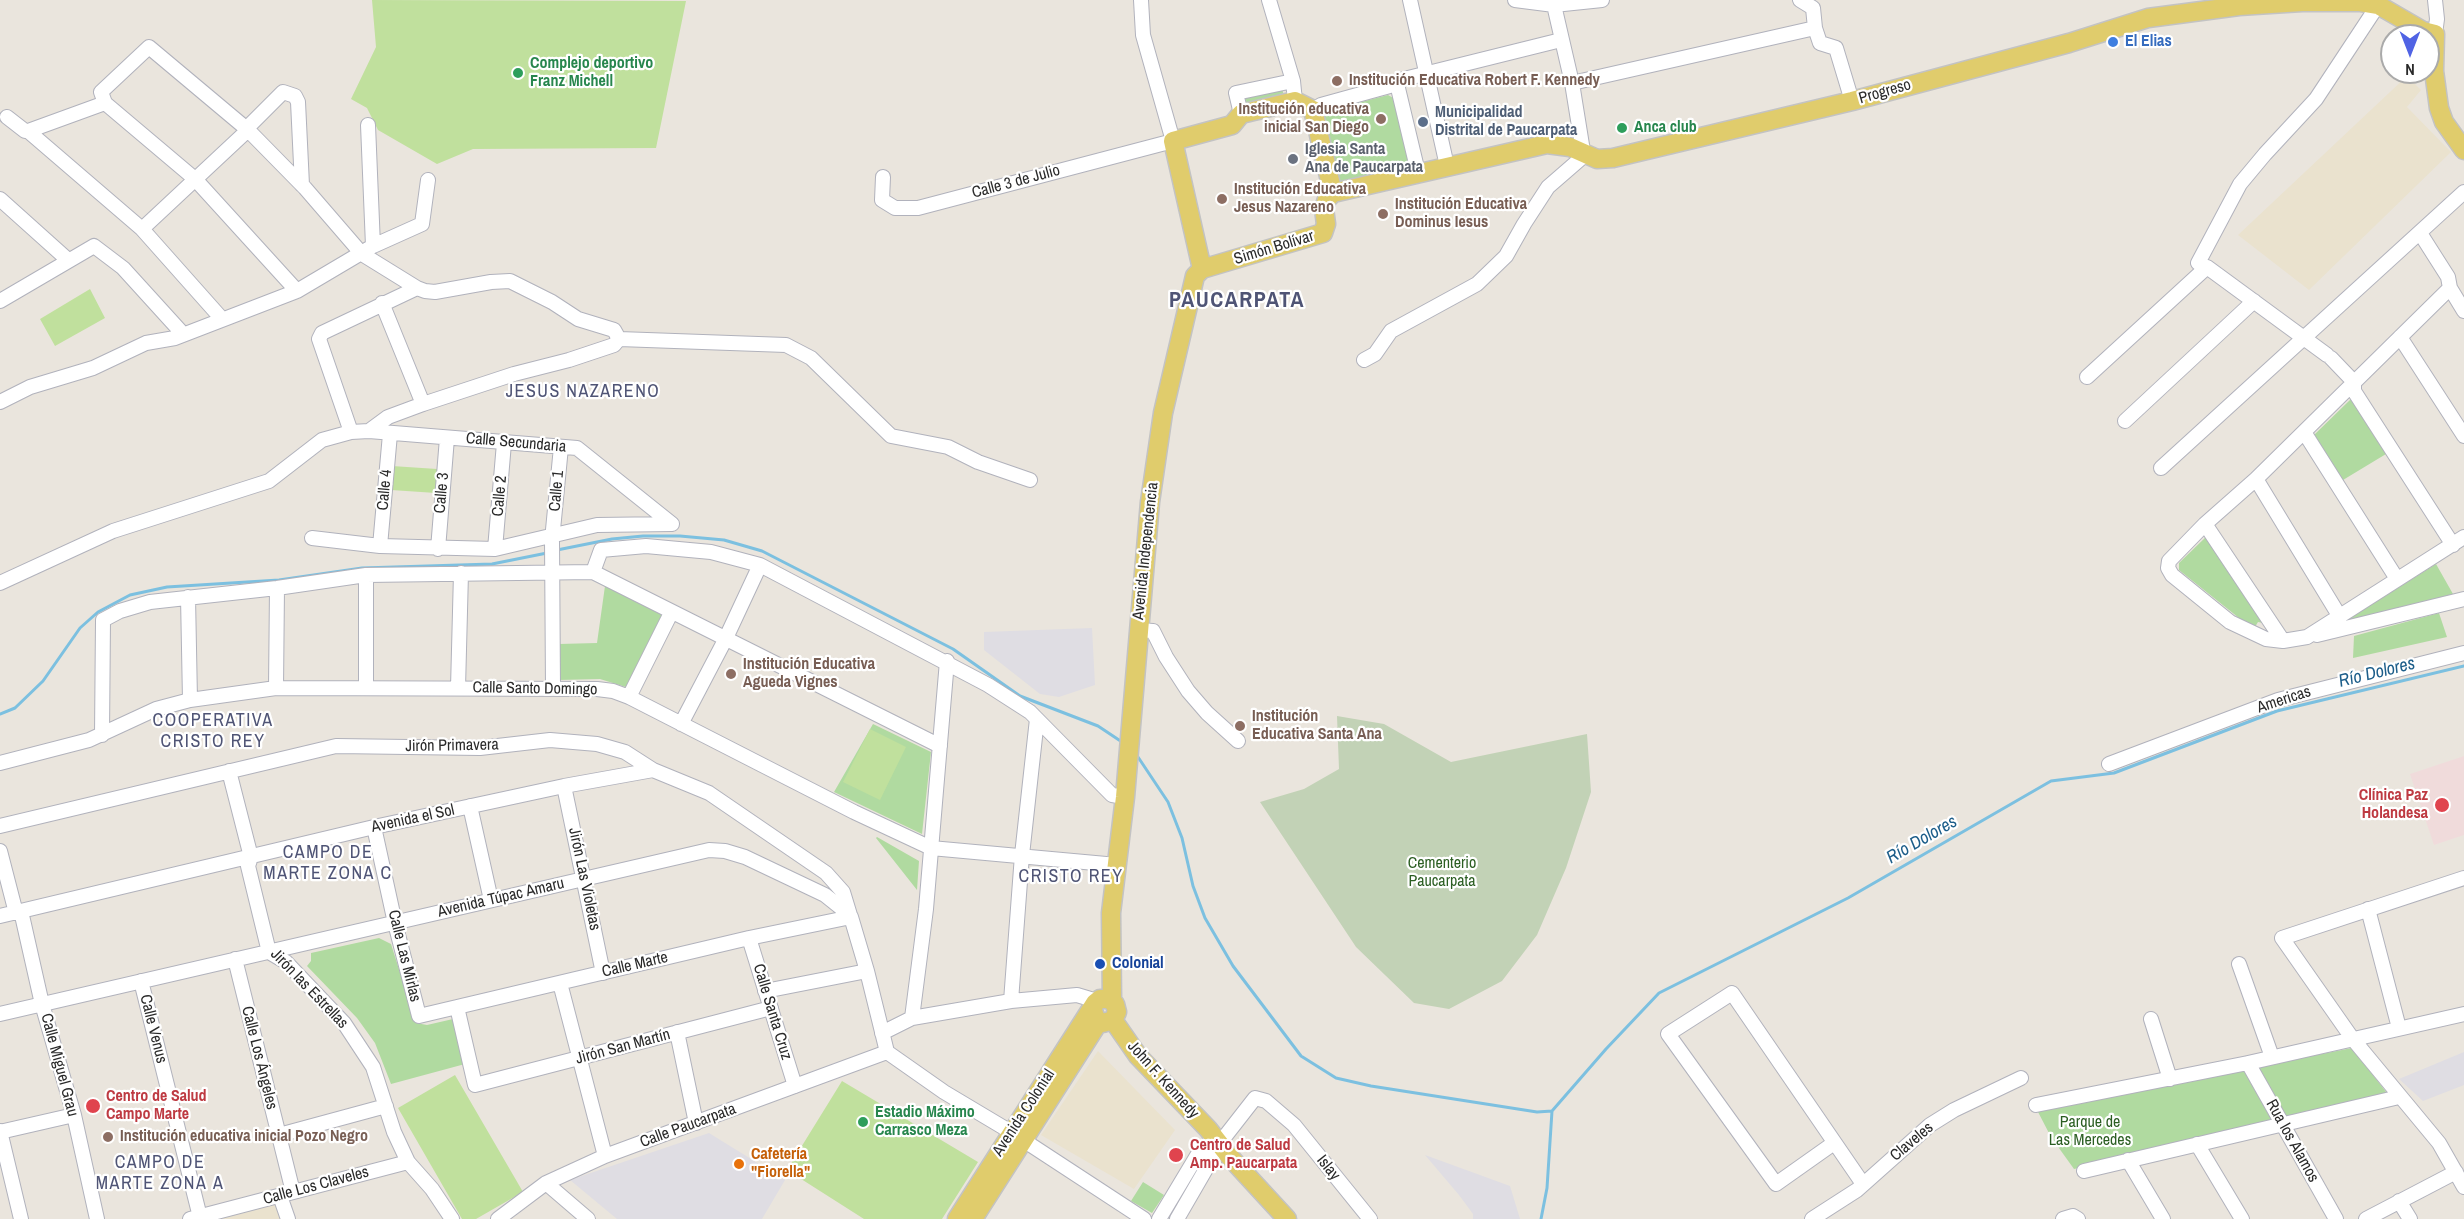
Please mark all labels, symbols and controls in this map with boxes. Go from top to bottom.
north arrow [2380,24,2440,84]
place label: El Elias [2125,32,2172,52]
marker: El Elias [2106,35,2120,49]
place label: Complejo deportivo Franz Michell [530,54,653,92]
text: N [2405,59,2415,81]
marker: Complejo deportivo Franz Michell [511,66,525,80]
place label: Institución Educativa Robert F. Kennedy [1349,71,1600,91]
marker: Institución Educativa Robert F. Kennedy [1330,74,1344,88]
street label: Progreso [1857,75,1913,109]
place label: Institución educativa inicial San Diego [1238,100,1369,138]
place label: Municipalidad Distrital de Paucarpata [1435,103,1577,141]
marker: Institución educativa inicial San Diego [1374,112,1388,126]
marker: Municipalidad Distrital de Paucarpata [1416,115,1430,129]
place label: Anca club [1634,118,1697,138]
marker: Anca club [1615,121,1629,135]
place label: Iglesia Santa Ana de Paucarpata [1305,140,1423,178]
marker: Iglesia Santa Ana de Paucarpata [1286,152,1300,166]
street label: Calle 3 de Julio [970,161,1062,203]
place label: Institución Educativa Jesus Nazareno [1234,180,1366,218]
marker: Institución Educativa Jesus Nazareno [1215,192,1229,206]
place label: Institución Educativa Dominus Iesus [1395,195,1527,233]
marker: Institución Educativa Dominus Iesus [1376,207,1390,221]
street label: Simón Bolívar [1232,227,1316,269]
district label: PAUCARPATA [1169,288,1305,314]
district label: JESUS NAZARENO [506,381,660,403]
street label: Calle Secundaria [465,429,567,457]
street label: Calle 4 [374,469,396,511]
street label: Calle 1 [546,470,568,512]
street label: Calle 3 [431,472,453,514]
street label: Calle 2 [489,475,511,517]
street label: Avenida Independencia [1129,481,1163,621]
water label: Río Dolores [2337,653,2417,693]
place label: Institución Educativa Agueda Vignes [743,655,875,693]
marker: Institución Educativa Agueda Vignes [724,667,738,681]
street label: Calle Santo Domingo [472,678,598,700]
street label: Americas [2255,682,2313,718]
place label: Institución Educativa Santa Ana [1252,707,1382,745]
district label: COOPERATIVA CRISTO REY [153,710,273,752]
marker: Institución Educativa Santa Ana [1233,719,1247,733]
street label: Jirón Primavera [405,736,499,756]
place label: Clínica Paz Holandesa [2359,786,2428,824]
marker: Clínica Paz Holandesa [2433,796,2451,814]
street label: Avenida el Sol [370,801,456,837]
water label: Río Dolores [1883,811,1961,869]
street label: Jirón Las Violetas [564,826,604,932]
district label: CAMPO DE MARTE ZONA C [263,842,393,884]
park label: Cementerio Paucarpata [1408,854,1476,892]
district label: CRISTO REY [1019,866,1123,888]
street label: Avenida Túpac Amaru [436,874,566,922]
street label: Calle Las Mirlas [383,908,425,1004]
street label: Jirón las Estrellas [266,945,352,1033]
street label: Calle Marte [600,948,670,982]
place label: Colonial [1112,954,1164,974]
marker: Colonial [1093,957,1107,971]
street label: Calle Santa Cruz [748,962,796,1062]
street label: Calle Venus [135,993,171,1065]
street label: Calle Los Ángeles [237,1004,281,1112]
street label: Calle Miguel Grau [36,1011,82,1119]
street label: Jirón San Martín [574,1025,672,1069]
street label: John F. Kennedy [1123,1037,1203,1123]
street label: Avenida Colonial [989,1066,1059,1160]
place label: Centro de Salud Campo Marte [106,1087,207,1125]
street label: Rua los Alamos [2261,1096,2323,1186]
marker: Centro de Salud Campo Marte [84,1097,102,1115]
street label: Calle Paucarpata [637,1100,739,1152]
place label: Estadio Máximo Carrasco Meza [875,1103,975,1141]
park label: Parque de Las Mercedes [2049,1113,2131,1151]
marker: Estadio Máximo Carrasco Meza [856,1115,870,1129]
street label: Claveles [1887,1118,1937,1166]
place label: Institución educativa inicial Pozo Negro [120,1127,368,1147]
marker: Institución educativa inicial Pozo Negro [101,1130,115,1144]
place label: Centro de Salud Amp. Paucarpata [1190,1136,1297,1174]
place label: Cafetería "Fiorella" [751,1145,810,1183]
marker: Centro de Salud Amp. Paucarpata [1167,1146,1185,1164]
street label: Islay [1312,1151,1344,1185]
district label: CAMPO DE MARTE ZONA A [96,1152,224,1194]
marker: Cafetería "Fiorella" [732,1157,746,1171]
street label: Calle Los Claveles [261,1163,371,1209]

